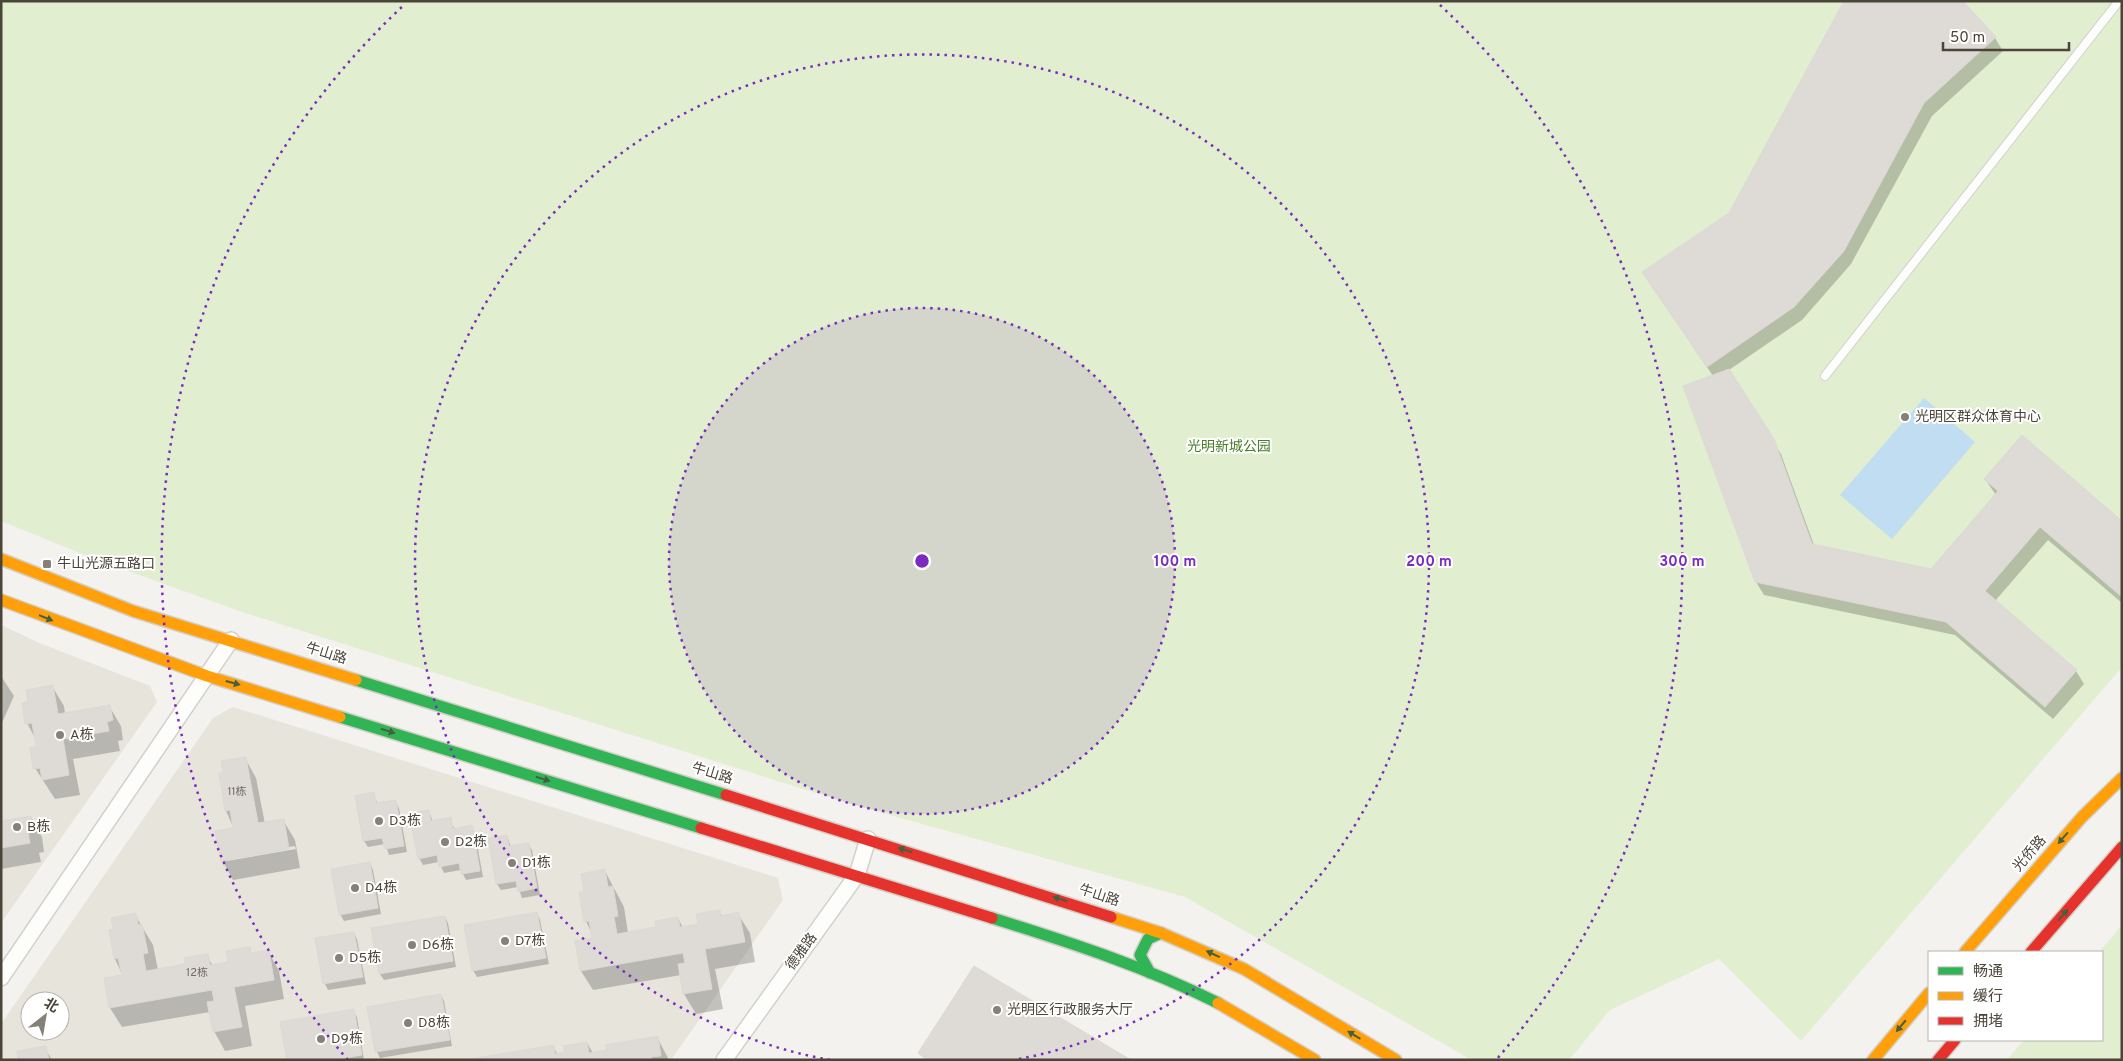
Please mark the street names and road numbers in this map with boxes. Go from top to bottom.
street label: 牛山路 [303,640,349,668]
street label: 牛山路 [689,760,735,788]
street label: 光侨路 [2010,833,2050,875]
street label: 牛山路 [1076,881,1122,911]
street label: 德雅路 [782,929,821,974]

